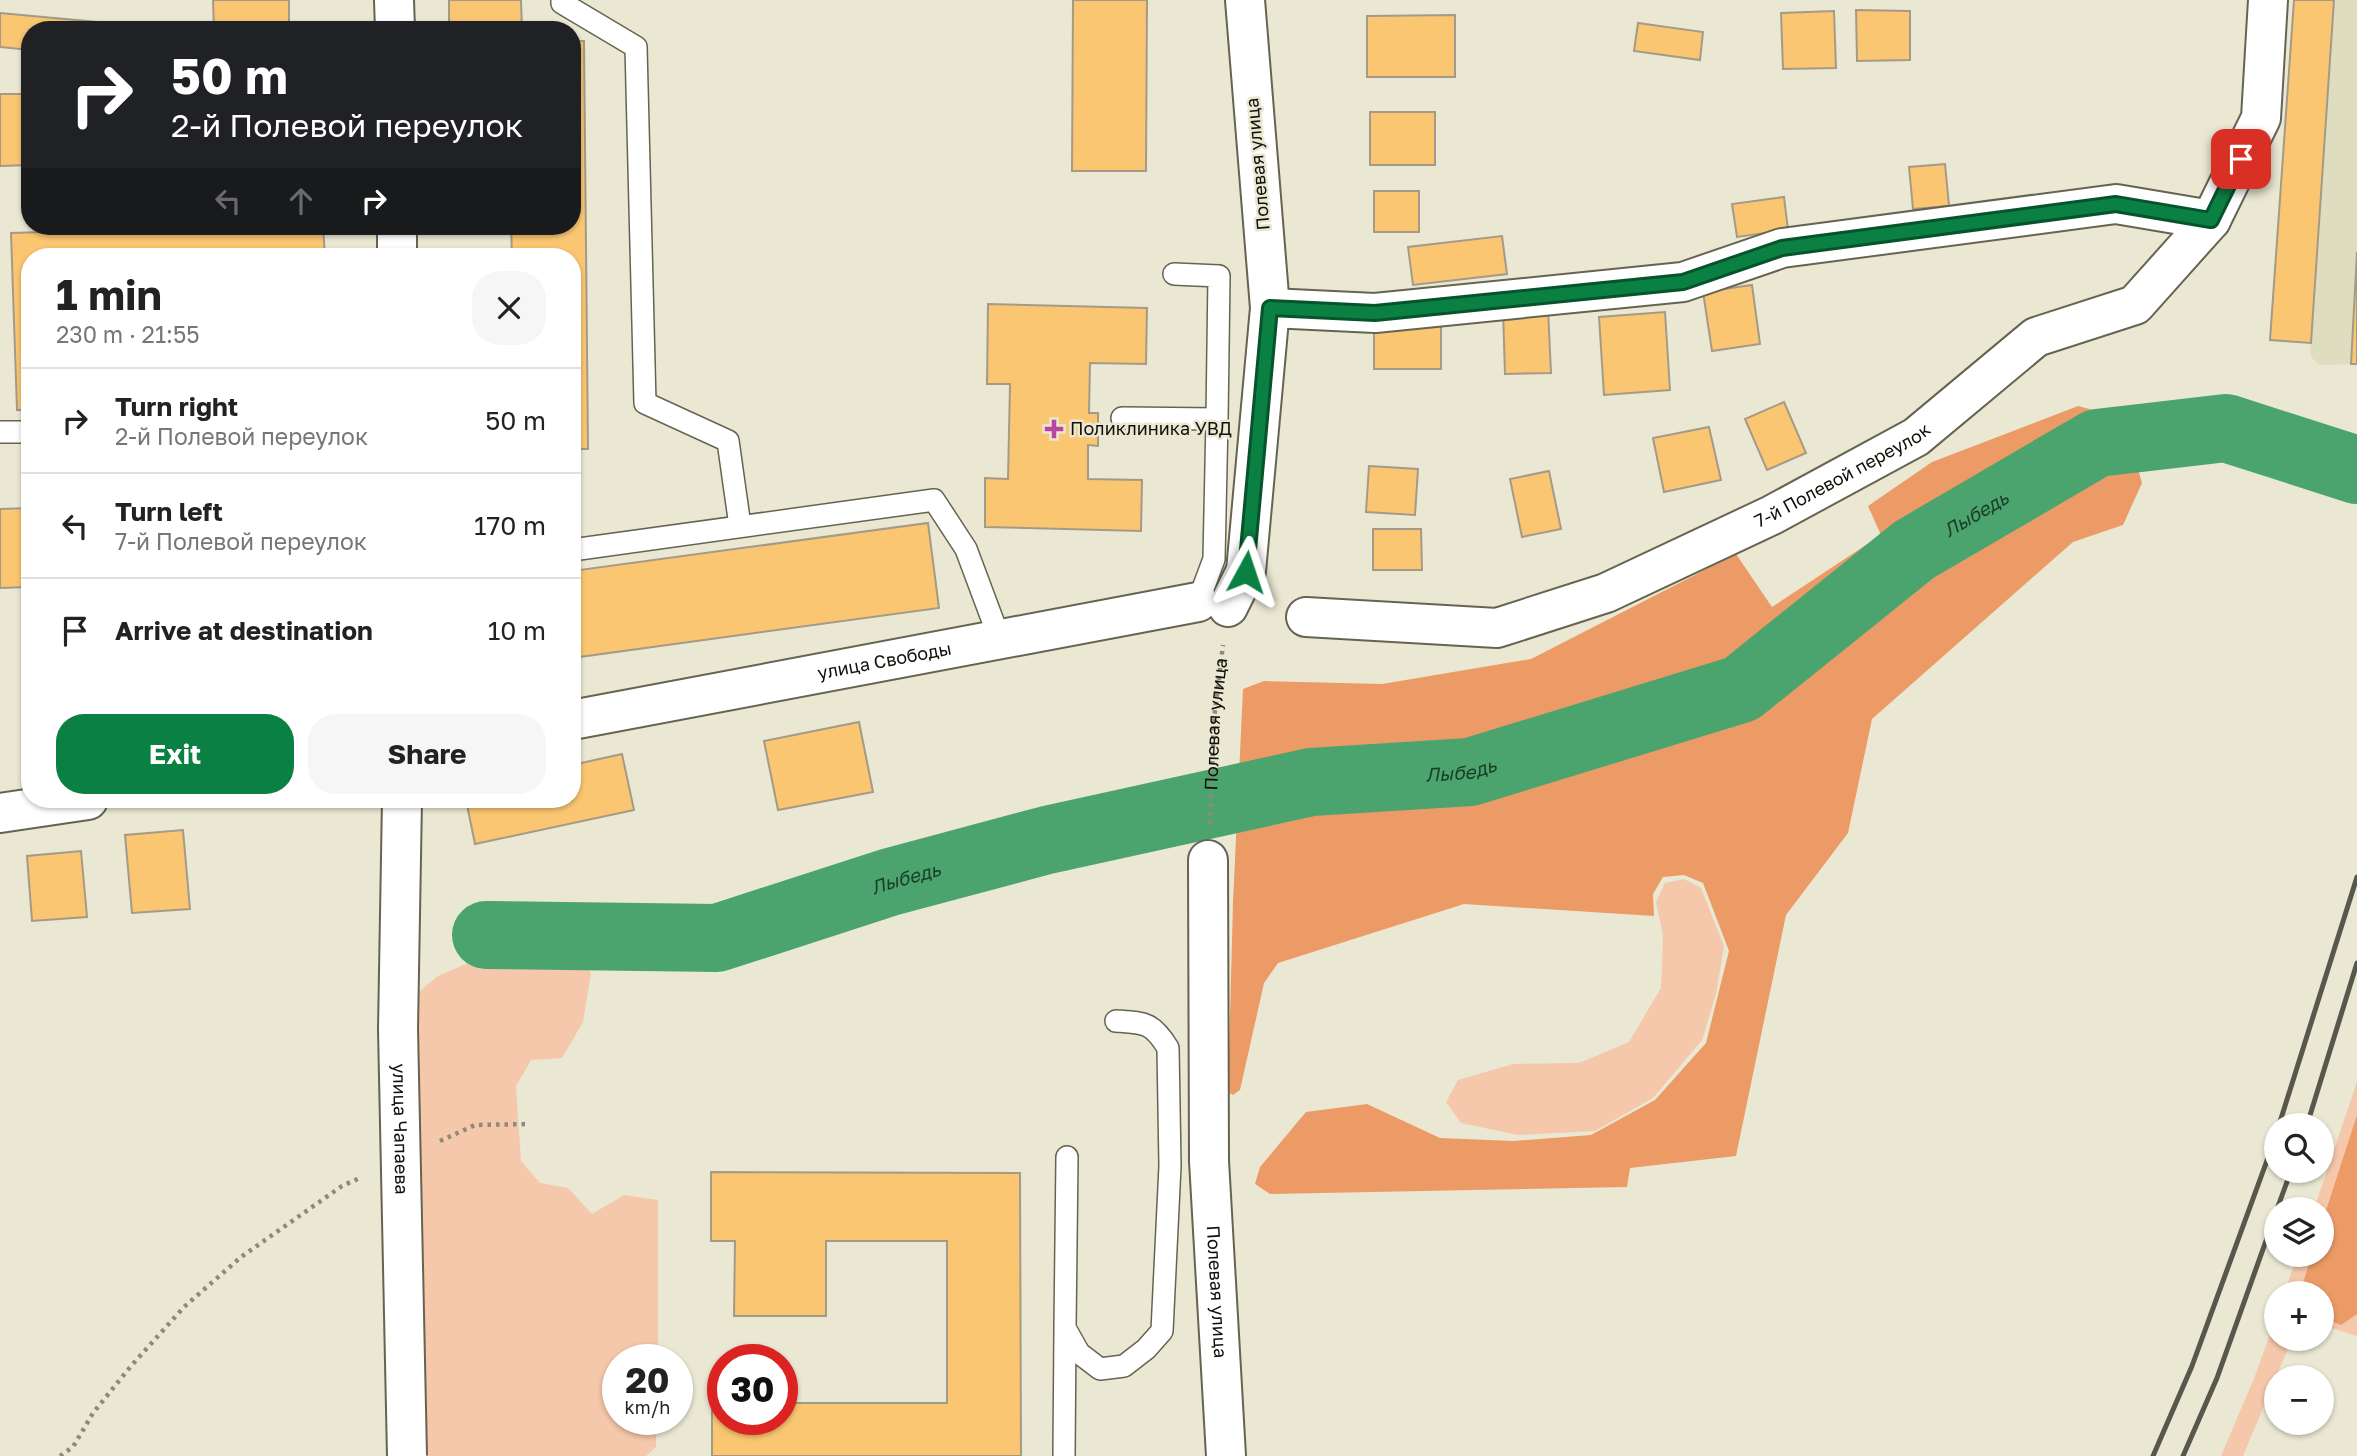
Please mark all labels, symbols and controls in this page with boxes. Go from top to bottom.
text: 50 m [171,46,288,105]
icon: right [56,49,147,140]
street label: Полевая улица [1240,97,1274,231]
text: 2-й Полевой переулок [171,106,523,144]
pin [2211,129,2271,189]
icon: arrive [2222,140,2260,178]
icon: left [209,182,247,220]
icon: ahead [282,182,320,220]
icon: right [355,182,393,220]
text: 1 min [56,269,162,319]
button: close [472,271,546,345]
text: 230 m · 21:55 [56,320,200,348]
text: Turn right [115,391,238,422]
icon: right [56,402,94,440]
text: 50 m [485,405,546,436]
place label: Поликлиника УВД [1070,417,1232,439]
street label: 7-й Полевой переулок [1751,418,1934,532]
marker: Поликлиника УВД [1044,419,1064,439]
text: 2-й Полевой переулок [115,422,368,450]
water label: Лыбедь [1939,485,2013,541]
text: Turn left [115,496,223,527]
icon: left [56,507,94,545]
text: 170 m [474,510,546,541]
text: 7-й Полевой переулок [115,527,367,555]
position arrow [1209,535,1283,609]
icon: arrive [56,612,94,650]
text: Arrive at destination [115,615,373,646]
text: 10 m [488,615,546,646]
street label: улица Свободы [816,637,953,684]
street label: Полевая улица [1199,657,1231,791]
button: Exit [56,714,294,794]
button: Share [308,714,546,794]
water label: Лыбедь [1425,752,1500,786]
water label: Лыбедь [868,857,944,898]
street label: улица Чапаева [389,1063,413,1195]
map controls [2264,1113,2334,1435]
button: search [2264,1113,2334,1183]
button: layers [2264,1197,2334,1267]
street label: Полевая улица [1203,1225,1232,1359]
button: + [2264,1281,2334,1351]
speed limit sign: 30 [707,1344,798,1435]
text: 20 [625,1359,670,1401]
button: − [2264,1365,2334,1435]
text: km/h [625,1396,670,1418]

